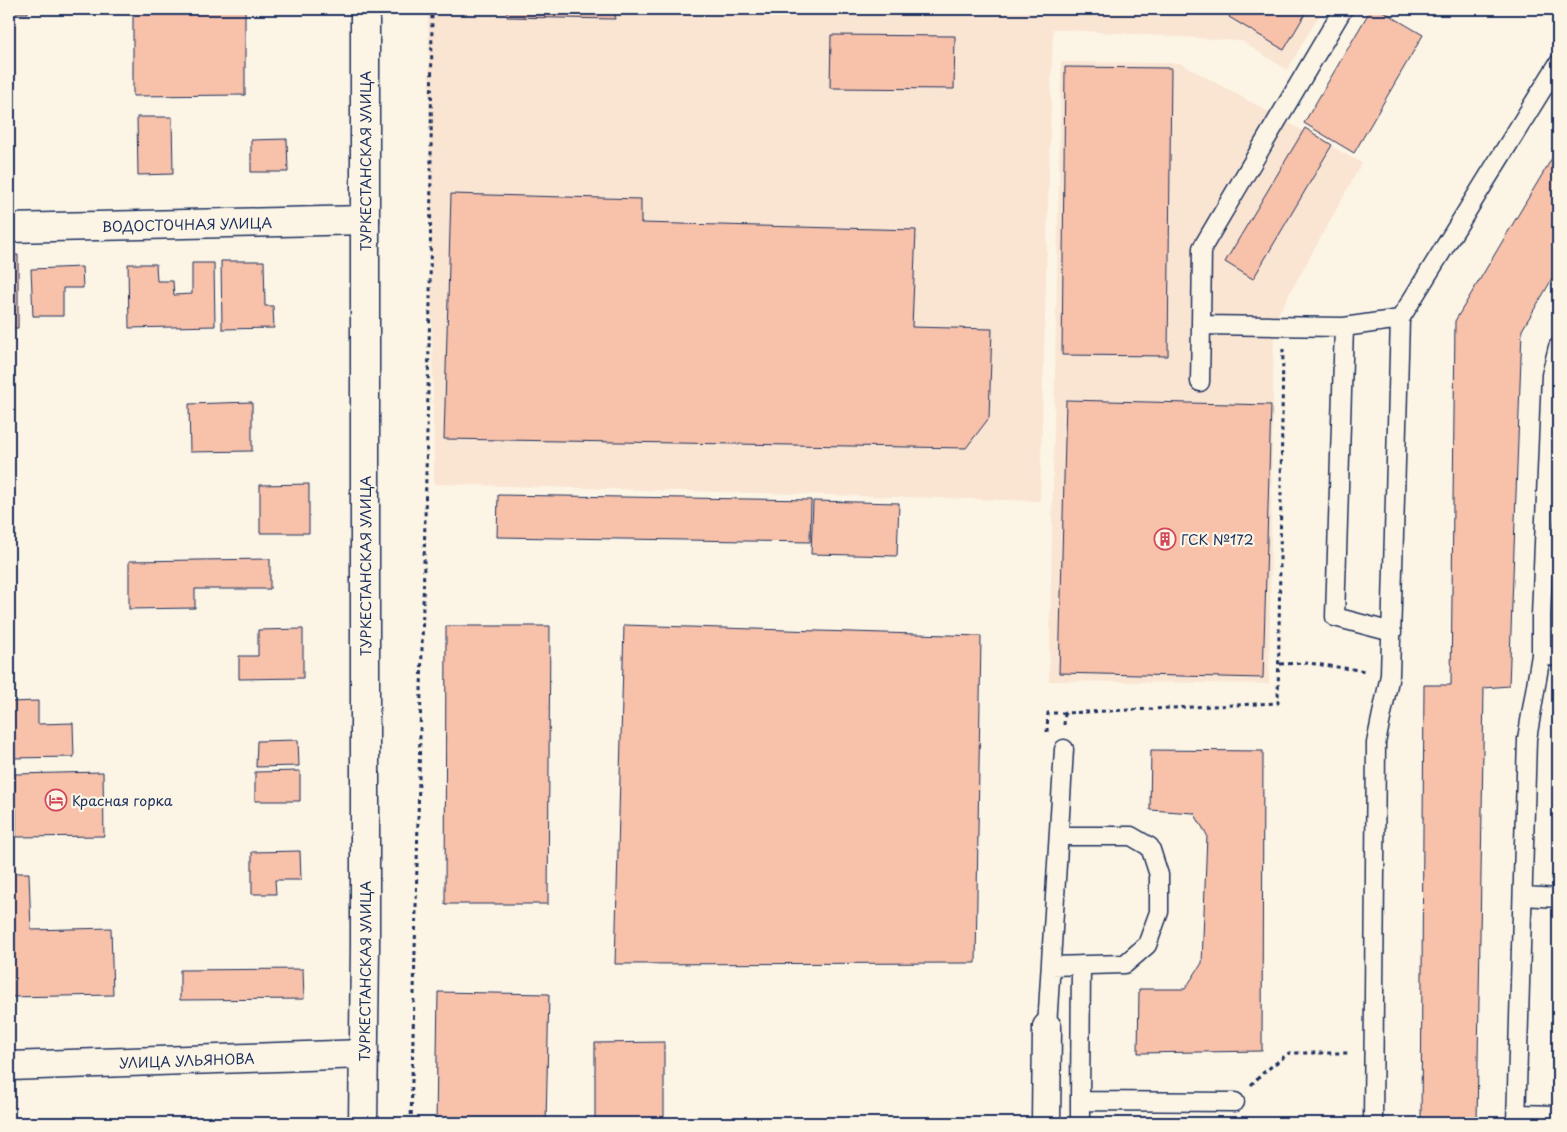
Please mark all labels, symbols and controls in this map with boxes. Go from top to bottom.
street label: ТУРКЕСТАНСКАЯ УЛИЦА [355,70,376,251]
street label: ВОДОСТОЧНАЯ УЛИЦА [102,212,272,236]
street label: ТУРКЕСТАНСКАЯ УЛИЦА [355,475,376,656]
building icon: ГСК №172 [1153,527,1177,551]
place label: ГСК №172 [1181,529,1254,550]
hotel icon: Красная горка [44,788,68,812]
place label: Красная горка [72,790,173,811]
street label: ТУРКЕСТАНСКАЯ УЛИЦА [353,880,376,1061]
street label: УЛИЦА УЛЬЯНОВА [119,1047,255,1073]

